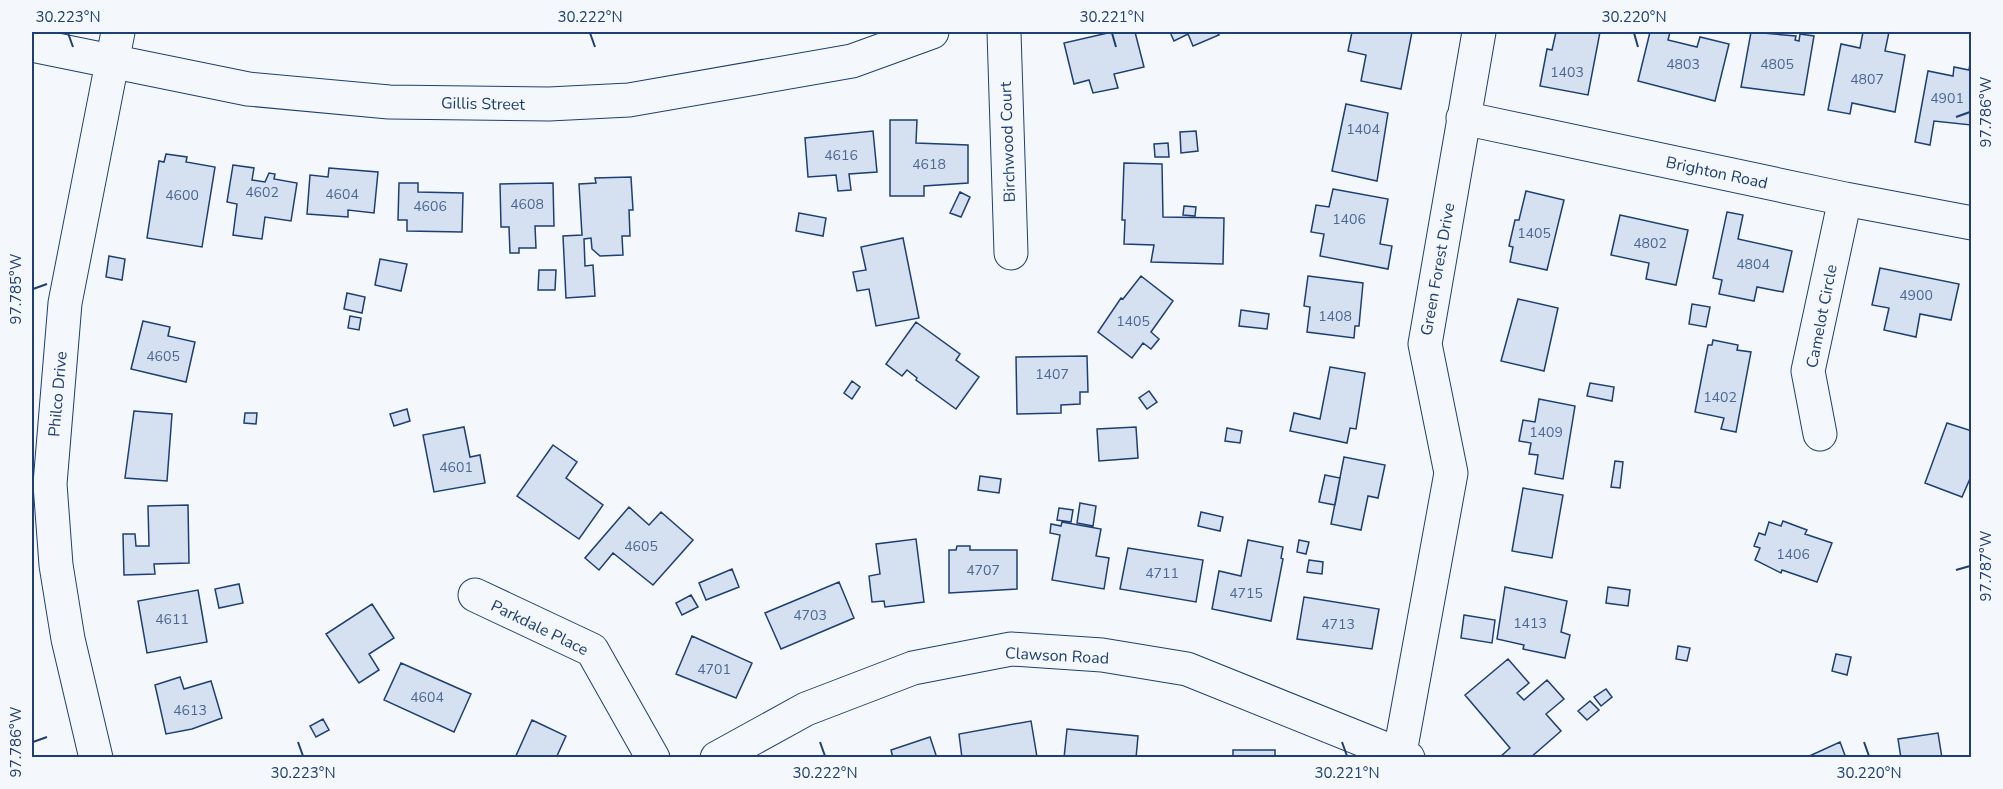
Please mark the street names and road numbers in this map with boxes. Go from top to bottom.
street label: Birchwood Court [995,81,1021,203]
street label: Gillis Street [441,92,526,116]
street label: Brighton Road [1664,151,1770,195]
street label: Green Forest Drive [1415,201,1460,337]
street label: Camelot Circle [1801,263,1843,370]
street label: Philco Drive [43,350,73,438]
street label: Parkdale Place [487,595,592,661]
street label: Clawson Road [1004,642,1110,670]

